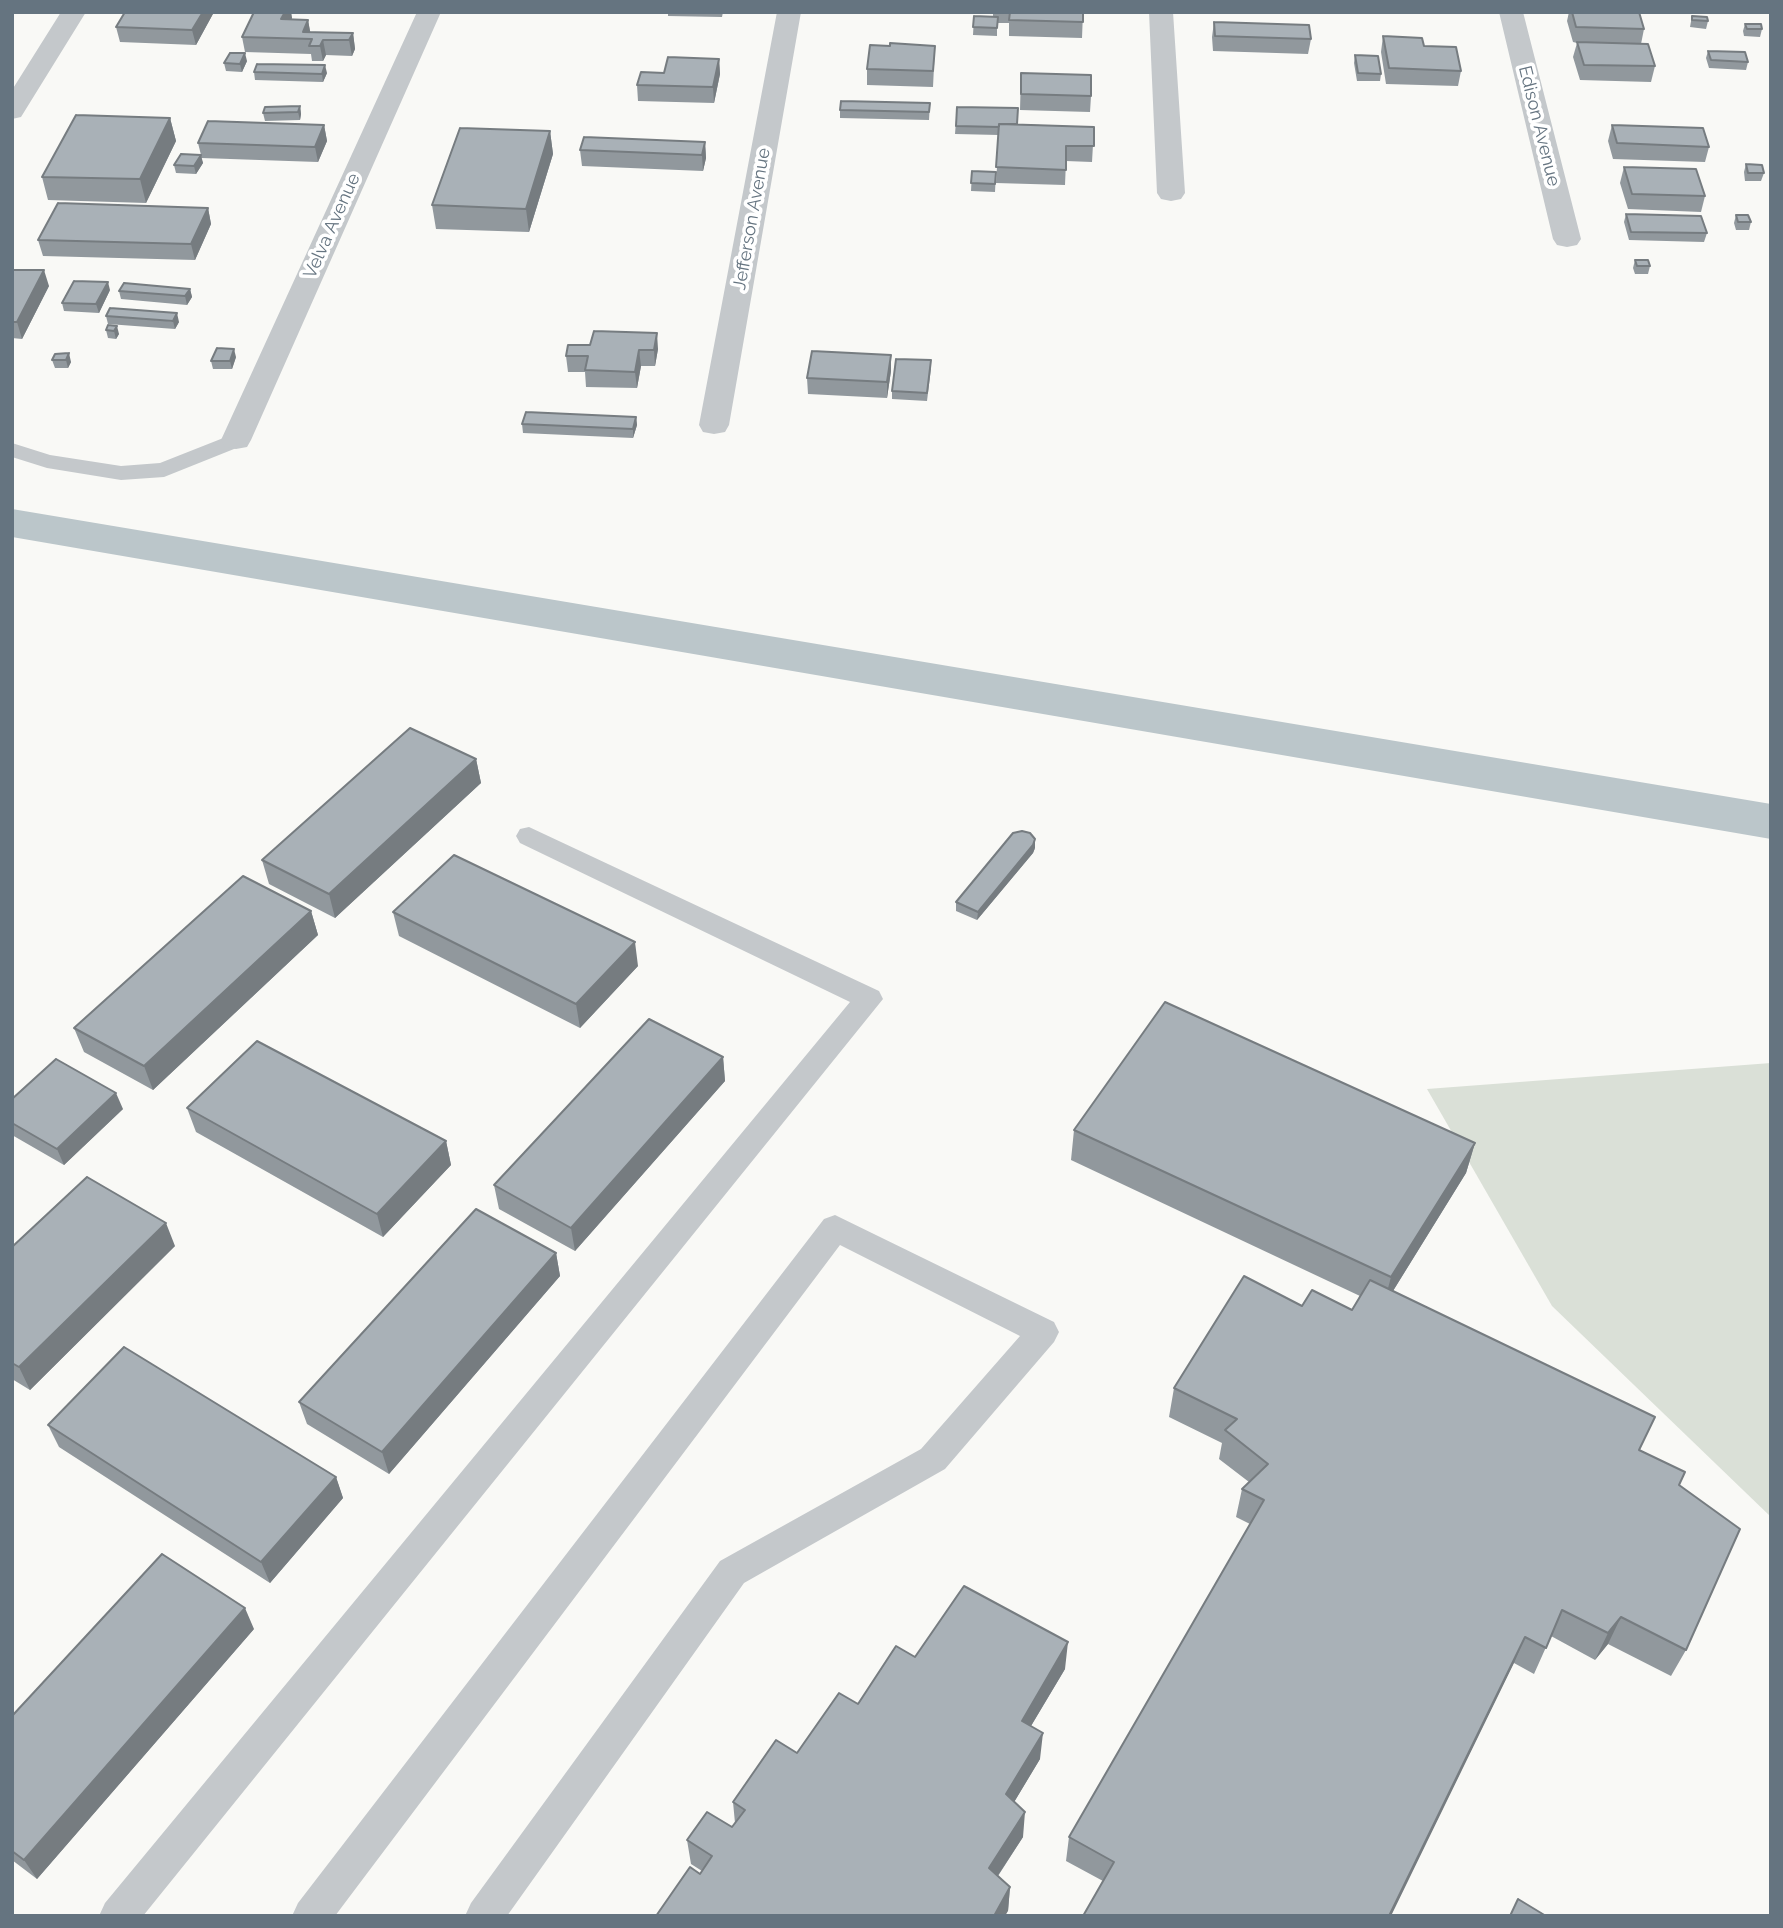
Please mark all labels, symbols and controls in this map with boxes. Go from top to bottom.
street label: Edison Avenue [1514,63,1564,189]
street label: Jefferson Avenue [729,146,775,292]
street label: Velva Avenue [299,170,365,282]

